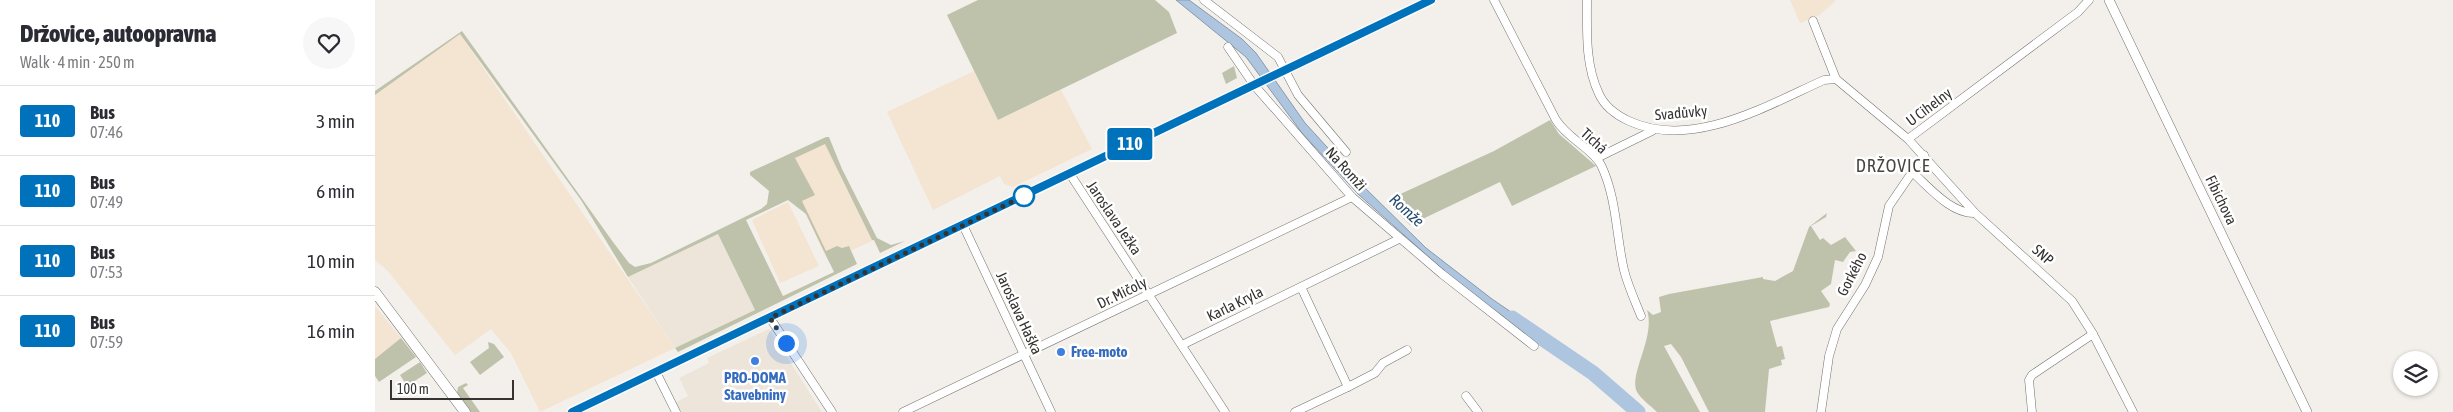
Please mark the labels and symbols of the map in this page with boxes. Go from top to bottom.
street label: U Cihelny [1903,84,1955,129]
street label: Svadůvky [1654,102,1708,123]
street label: Tichá [1578,124,1611,157]
line badge: 110 [1101,128,1159,160]
street label: Na Romži [1323,144,1370,194]
district label: DRŽOVICE [1856,155,1930,176]
street label: Fibichova [2202,172,2241,227]
street label: Jaroslava Ježka [1084,178,1145,258]
unlabelled marker [1013,185,1035,207]
water label: Romže [1386,190,1428,230]
street label: SNP [2029,241,2057,268]
street label: Gorkého [1833,249,1870,299]
street label: Jaroslava Haška [993,269,1046,357]
street label: Dr. Mičoly [1094,273,1149,312]
street label: Karla Kryla [1204,283,1266,324]
your location [774,331,799,356]
place label: Free-moto [1071,343,1128,360]
marker: Free-moto [1055,346,1067,358]
marker: PRO-DOMA Stavebniny [749,355,761,367]
place label: PRO-DOMA Stavebniny [724,369,787,403]
scale bar [390,377,514,400]

